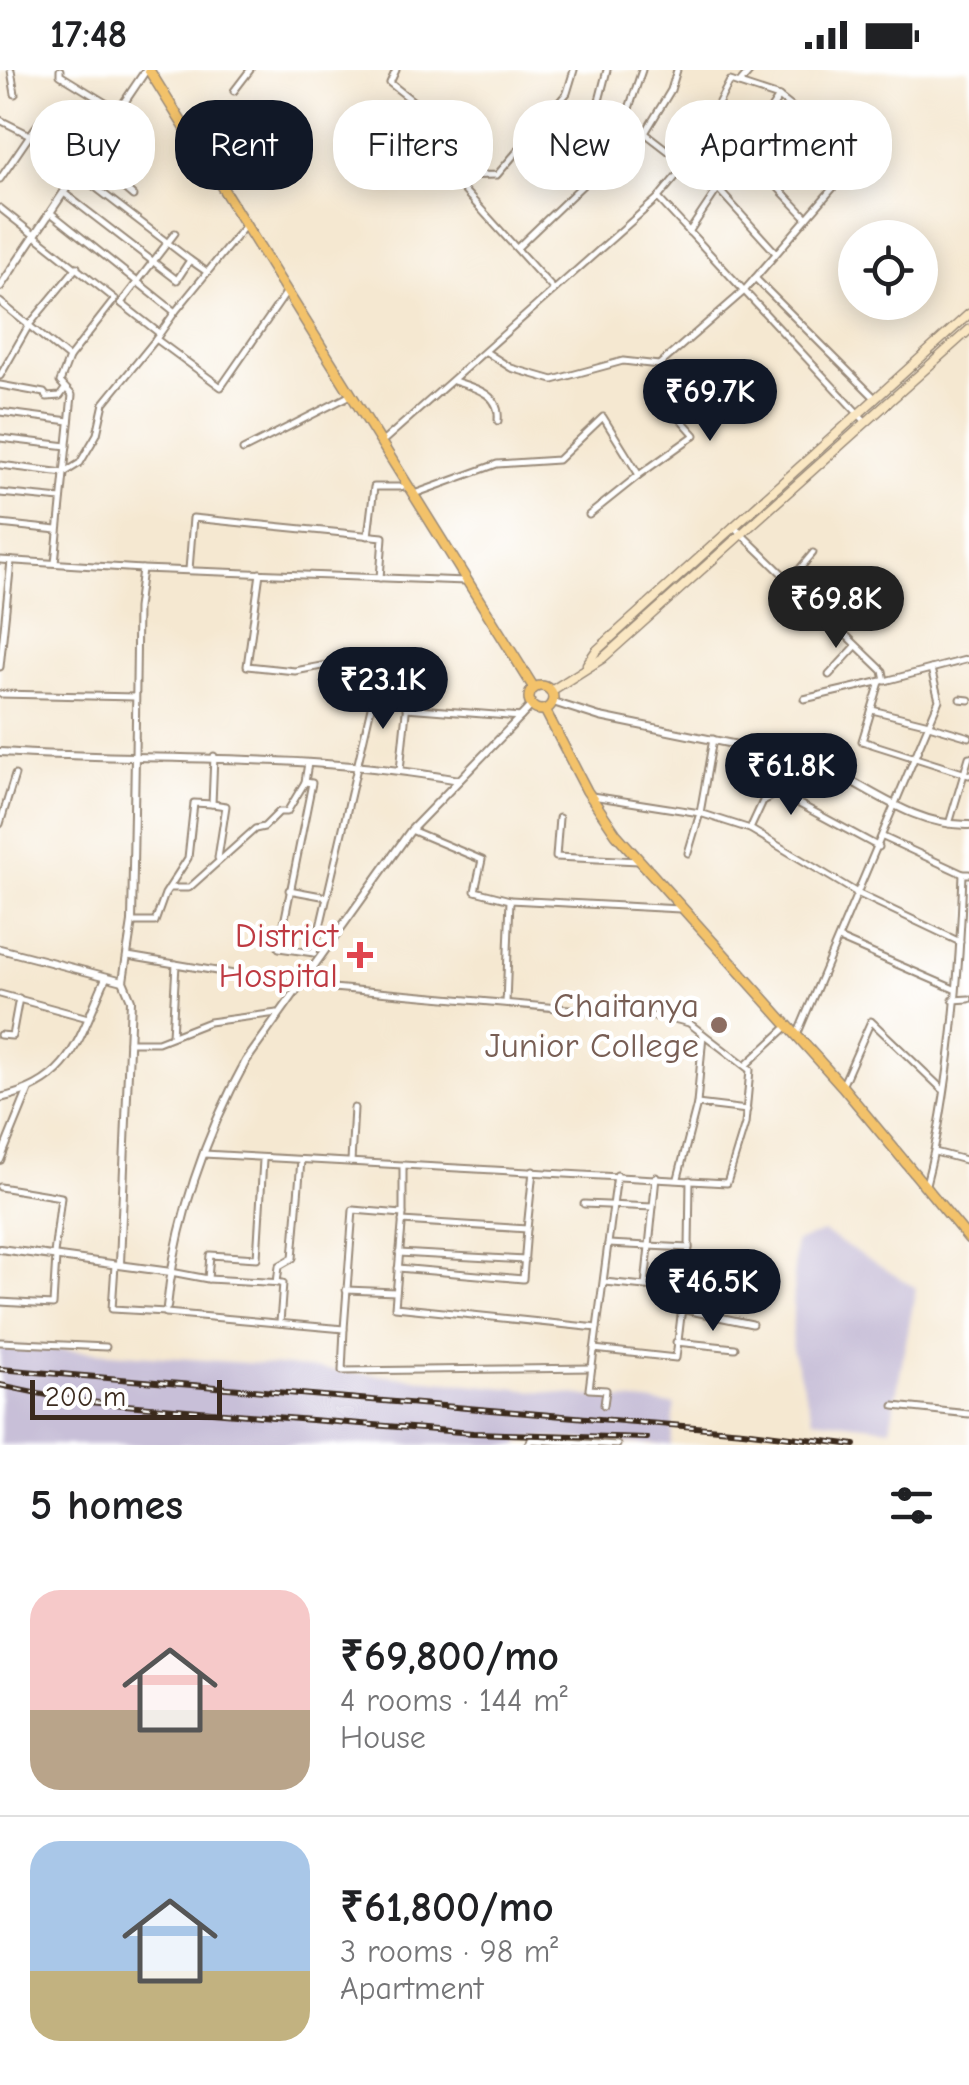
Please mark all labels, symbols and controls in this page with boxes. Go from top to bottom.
text: 17:48 [50,13,127,57]
chip: Buy [30,100,155,190]
chip: Rent [175,100,313,190]
chip: Filters [333,100,493,190]
chip: New [513,100,645,190]
chip: Apartment [665,100,892,190]
map controls [838,220,938,320]
button: locate [838,220,938,320]
pin: ₹69.7K [629,359,791,444]
text: ₹69.7K [665,373,755,410]
pin: ₹69.8K [755,566,917,651]
text: ₹69.8K [790,580,882,617]
pin: ₹23.1K [302,647,464,732]
text: ₹23.1K [340,661,426,698]
pin: ₹61.8K [710,733,872,818]
text: ₹61.8K [747,747,835,784]
place label: District Hospital [219,915,339,996]
marker: District Hospital [347,942,373,968]
place label: Chaitanya Junior College [485,985,699,1066]
marker: Chaitanya Junior College [708,1014,730,1036]
pin: ₹46.5K [632,1249,794,1334]
text: ₹46.5K [668,1263,758,1300]
scale bar [30,1375,222,1420]
text: 200 m [45,1381,126,1413]
icon: filters [884,1478,939,1533]
text: 5 homes [30,1481,183,1530]
icon: home [110,1630,230,1750]
text: ₹69,800/mo [340,1632,559,1681]
text: 4 rooms · 144 m² [340,1682,568,1719]
text: House [340,1719,426,1756]
icon: home [110,1881,230,2001]
text: ₹61,800/mo [340,1883,554,1932]
text: 3 rooms · 98 m² [340,1933,558,1970]
text: Apartment [340,1970,483,2007]

